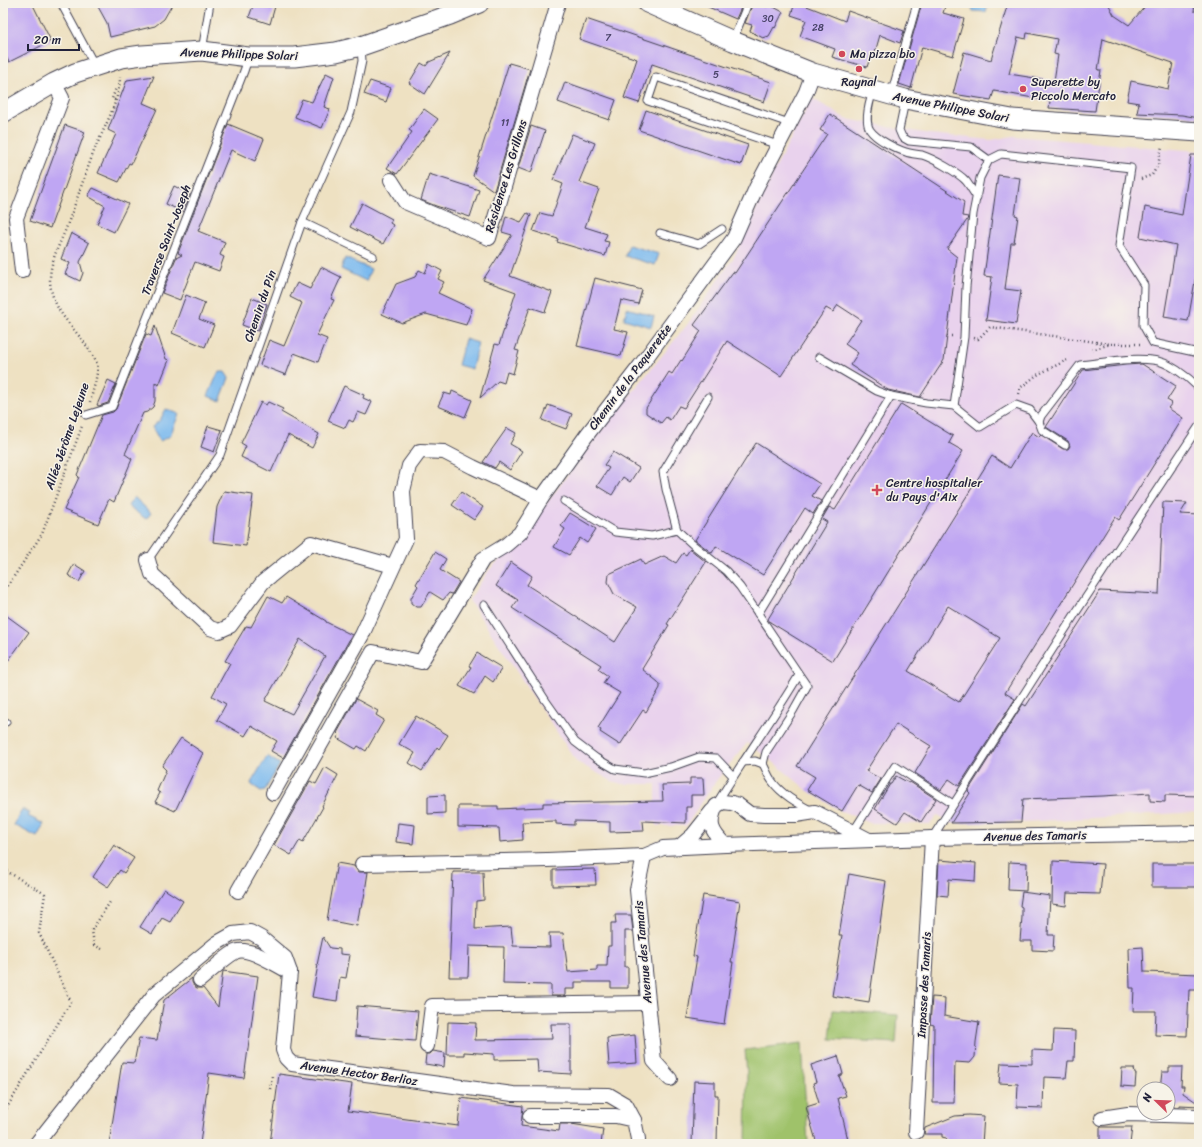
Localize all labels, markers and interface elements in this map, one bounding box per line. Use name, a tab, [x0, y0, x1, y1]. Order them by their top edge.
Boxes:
house number: 30	[762, 10, 774, 28]
house number: 28	[812, 19, 824, 37]
scale bar	[28, 26, 79, 52]
text: 20 m	[34, 29, 61, 51]
house number: 7	[605, 29, 612, 47]
street label: Avenue Philippe Solari	[179, 41, 299, 67]
place label: Ma pizza bio	[850, 43, 915, 65]
marker: Ma pizza bio	[837, 49, 847, 59]
marker: Raynal	[854, 64, 864, 74]
house number: 5	[713, 66, 719, 84]
place label: Raynal	[841, 71, 877, 93]
place label: Superette by Piccolo Mercato	[1031, 71, 1116, 107]
marker: Superette by Piccolo Mercato	[1018, 84, 1028, 94]
street label: Avenue Philippe Solari	[890, 85, 1012, 129]
house number: 11	[501, 114, 509, 132]
street label: Résidence Les Grillons	[478, 116, 534, 235]
street label: Traverse Saint-Joseph	[135, 181, 197, 299]
street label: Chemin du Pin	[237, 266, 283, 345]
street label: Chemin de la Paquerette	[583, 319, 678, 435]
street label: Allée Jérôme Lejeune	[38, 379, 96, 493]
place label: Centre hospitalier du Pays d'Aix	[886, 472, 983, 508]
marker: Centre hospitalier du Pays d'Aix	[871, 484, 883, 496]
street label: Avenue des Tamaris	[982, 824, 1087, 848]
street label: Avenue des Tamaris	[628, 899, 659, 1005]
street label: Impasse des Tamaris	[910, 931, 938, 1040]
street label: Avenue Hector Berlioz	[298, 1054, 419, 1092]
north arrow	[1136, 1081, 1176, 1121]
text: N	[1137, 1090, 1158, 1105]

